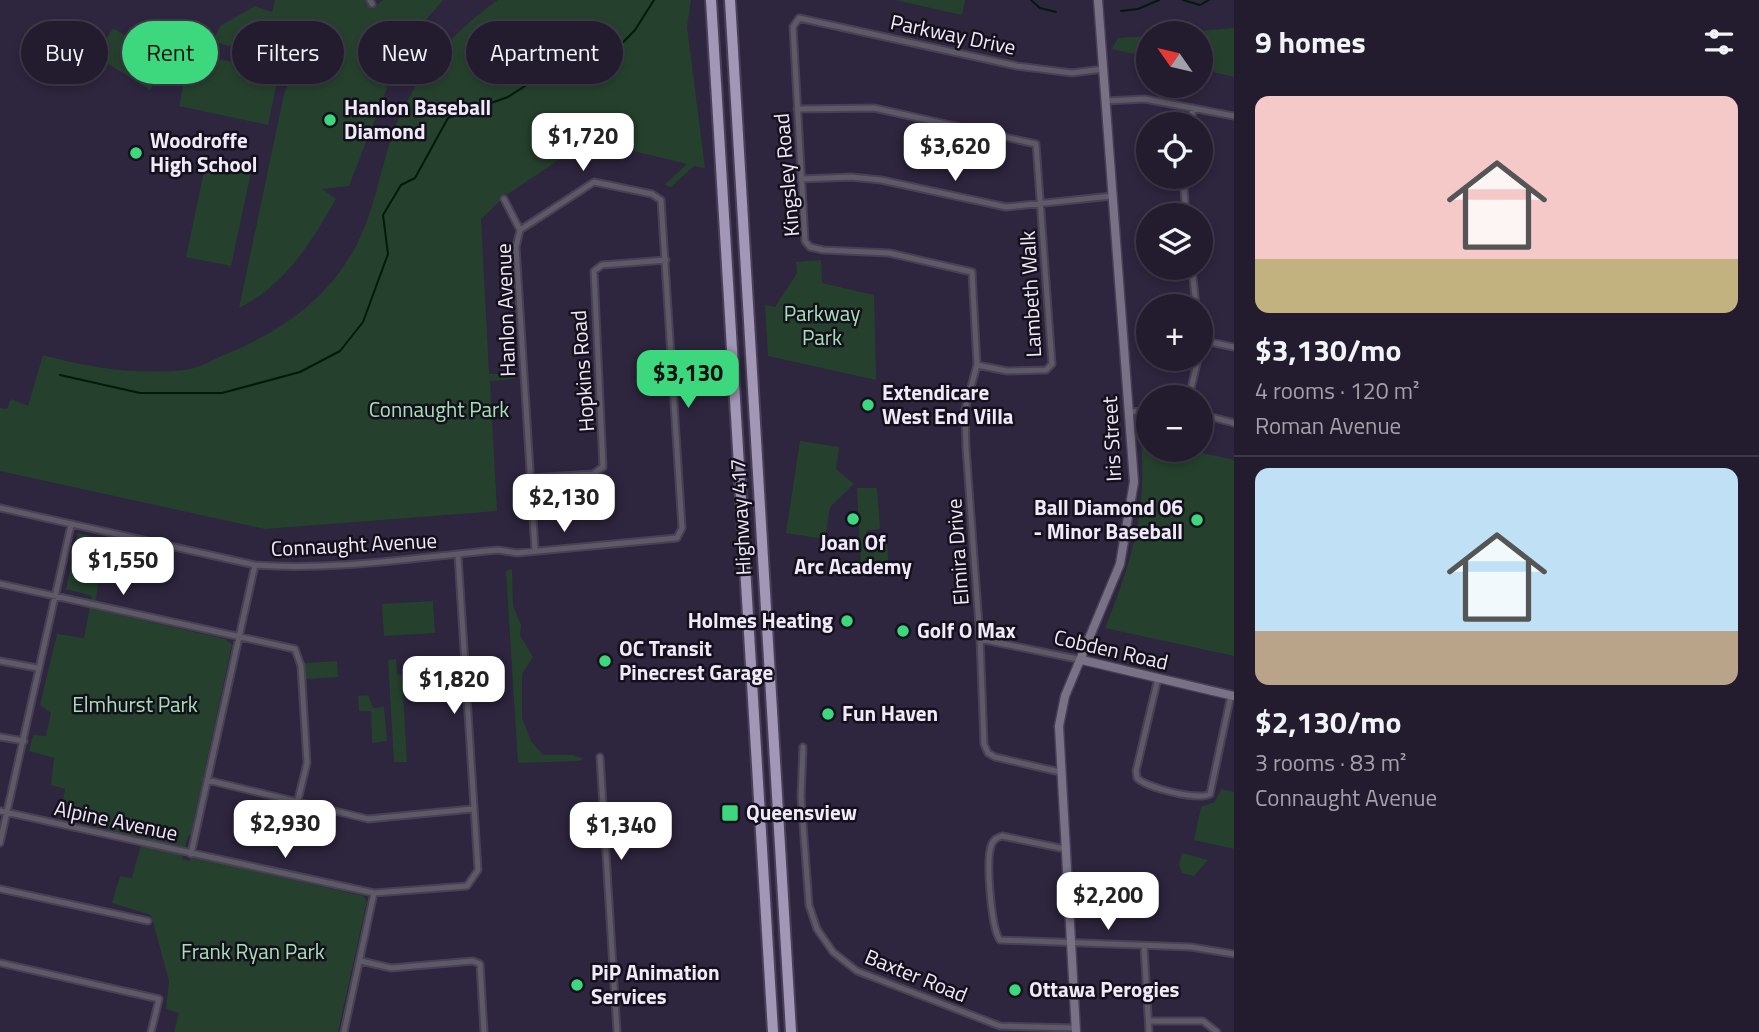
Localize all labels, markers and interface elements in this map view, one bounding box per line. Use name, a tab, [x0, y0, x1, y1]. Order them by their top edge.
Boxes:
street label: Parkway Drive	[888, 5, 1019, 63]
text: 9 homes	[1255, 19, 1366, 65]
chip: Buy	[21, 21, 108, 84]
chip: Rent	[122, 21, 218, 84]
chip: Filters	[232, 21, 344, 84]
chip: New	[358, 21, 452, 84]
chip: Apartment	[466, 21, 623, 84]
north arrow	[1136, 21, 1213, 98]
map controls	[1136, 21, 1213, 462]
icon: filters	[1700, 23, 1738, 61]
place label: Hanlon Baseball Diamond	[344, 91, 491, 147]
marker: Hanlon Baseball Diamond	[322, 112, 338, 128]
street label: Kingsley Road	[765, 112, 807, 238]
button: locate	[1136, 112, 1213, 189]
pin: $1,720	[526, 114, 640, 173]
text: $1,720	[548, 118, 618, 153]
place label: Woodroffe High School	[150, 124, 258, 180]
pin: $3,620	[898, 124, 1012, 183]
text: $3,620	[920, 128, 990, 163]
icon: home	[1434, 142, 1560, 268]
marker: Woodroffe High School	[128, 145, 144, 161]
button: layers	[1136, 203, 1213, 280]
street label: Lambeth Walk	[1011, 230, 1049, 358]
street label: Hanlon Avenue	[487, 243, 523, 377]
button: +	[1136, 294, 1213, 371]
park label: Parkway Park	[784, 297, 860, 353]
street label: Hopkins Road	[562, 309, 602, 433]
text: $3,130/mo	[1255, 327, 1401, 373]
pin: $3,130	[631, 350, 745, 410]
text: $3,130	[653, 355, 723, 390]
text: 4 rooms · 120 m²	[1255, 373, 1419, 408]
place label: Extendicare West End Villa	[882, 376, 1014, 432]
button: −	[1136, 385, 1213, 462]
park label: Connaught Park	[369, 393, 509, 425]
street label: Iris Street	[1093, 395, 1129, 483]
marker: Extendicare West End Villa	[860, 397, 876, 413]
text: Roman Avenue	[1255, 408, 1401, 443]
street label: Highway 417	[721, 458, 759, 576]
pin: $2,130	[507, 475, 621, 534]
text: $2,130	[529, 479, 599, 514]
place label: Ball Diamond 06 - Minor Baseball	[1034, 491, 1183, 547]
street label: Elmira Drive	[937, 498, 977, 607]
marker: Joan Of Arc Academy	[845, 511, 861, 527]
marker: Ball Diamond 06 - Minor Baseball	[1189, 512, 1205, 528]
icon: home	[1434, 514, 1560, 640]
street label: Connaught Avenue	[270, 524, 438, 564]
place label: Joan Of Arc Academy	[794, 526, 912, 582]
pin: $1,550	[66, 538, 180, 597]
text: $1,550	[88, 542, 158, 577]
place label: Holmes Heating	[688, 604, 833, 636]
marker: Holmes Heating	[839, 613, 855, 629]
place label: Golf O Max	[917, 614, 1016, 646]
street label: Cobden Road	[1051, 620, 1172, 678]
marker: Golf O Max	[895, 623, 911, 639]
place label: OC Transit Pinecrest Garage	[619, 632, 773, 688]
marker: OC Transit Pinecrest Garage	[597, 653, 613, 669]
pin: $1,820	[397, 656, 511, 716]
text: $1,820	[419, 661, 489, 696]
park label: Elmhurst Park	[72, 688, 198, 720]
place label: Fun Haven	[842, 697, 938, 729]
text: $2,130/mo	[1255, 699, 1401, 745]
marker: Fun Haven	[820, 706, 836, 722]
text: 3 rooms · 83 m²	[1255, 745, 1406, 780]
text: Connaught Avenue	[1255, 780, 1437, 815]
street label: Alpine Avenue	[52, 791, 181, 849]
place label: Queensview	[746, 796, 857, 828]
pin: $2,930	[228, 800, 342, 860]
pin: $1,340	[564, 802, 678, 862]
marker: Queensview	[720, 803, 740, 823]
text: $2,930	[250, 805, 320, 840]
text: $1,340	[586, 807, 656, 842]
pin: $2,200	[1051, 872, 1165, 932]
text: $2,200	[1073, 877, 1143, 912]
park label: Frank Ryan Park	[181, 935, 325, 967]
street label: Baxter Road	[860, 940, 973, 1010]
place label: PiP Animation Services	[591, 956, 720, 1012]
place label: Ottawa Perogies	[1029, 973, 1180, 1005]
marker: PiP Animation Services	[569, 977, 585, 993]
marker: Ottawa Perogies	[1007, 982, 1023, 998]

